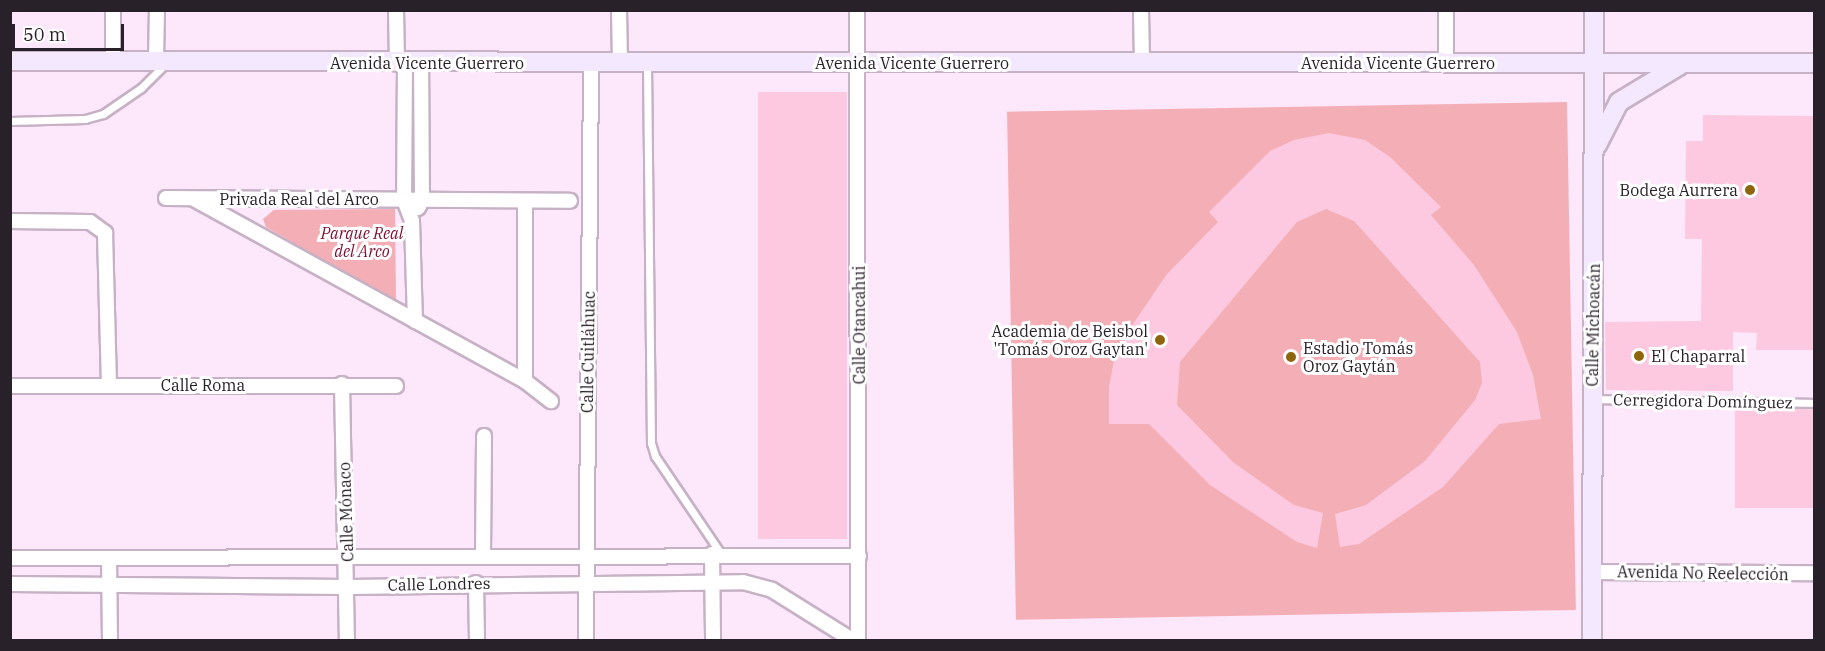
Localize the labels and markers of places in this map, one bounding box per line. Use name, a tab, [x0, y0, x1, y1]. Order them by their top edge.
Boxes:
place label: Bodega Aurrera	[1620, 180, 1738, 200]
marker: Bodega Aurrera	[1743, 183, 1757, 197]
place label: Academia de Beisbol 'Tomás Oroz Gaytan'	[991, 321, 1148, 359]
marker: Academia de Beisbol 'Tomás Oroz Gaytan'	[1153, 333, 1167, 347]
place label: Estadio Tomás Oroz Gaytán	[1303, 338, 1413, 376]
place label: El Chaparral	[1651, 346, 1745, 366]
marker: El Chaparral	[1632, 349, 1646, 363]
marker: Estadio Tomás Oroz Gaytán	[1284, 350, 1298, 364]

